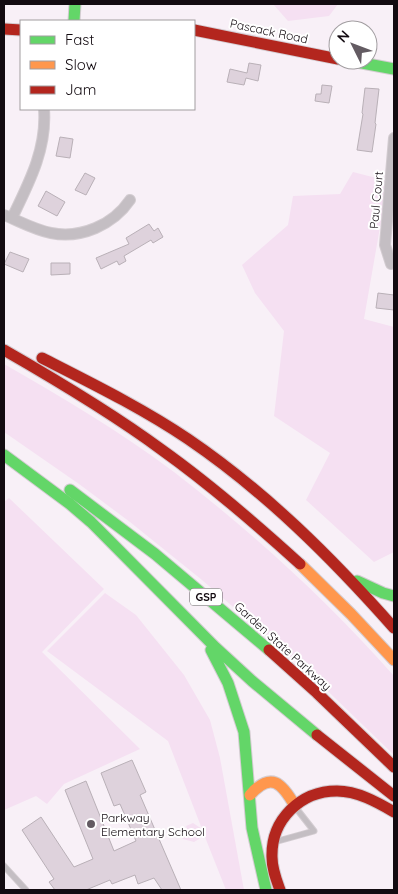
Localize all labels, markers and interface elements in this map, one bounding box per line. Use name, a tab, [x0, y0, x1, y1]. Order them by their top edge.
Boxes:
street label: Pascack Road	[229, 15, 309, 47]
legend	[20, 20, 195, 110]
north arrow	[328, 20, 378, 70]
text: N	[333, 26, 353, 46]
text: Fast	[65, 30, 94, 49]
text: Slow	[65, 55, 97, 74]
text: Jam	[65, 80, 96, 99]
street label: Paul Court	[366, 171, 386, 229]
road number: GSP	[190, 588, 222, 606]
street label: Garden State Parkway	[231, 599, 335, 693]
place label: Parkway Elementary School	[101, 810, 205, 839]
marker: Parkway Elementary School	[85, 818, 97, 830]

